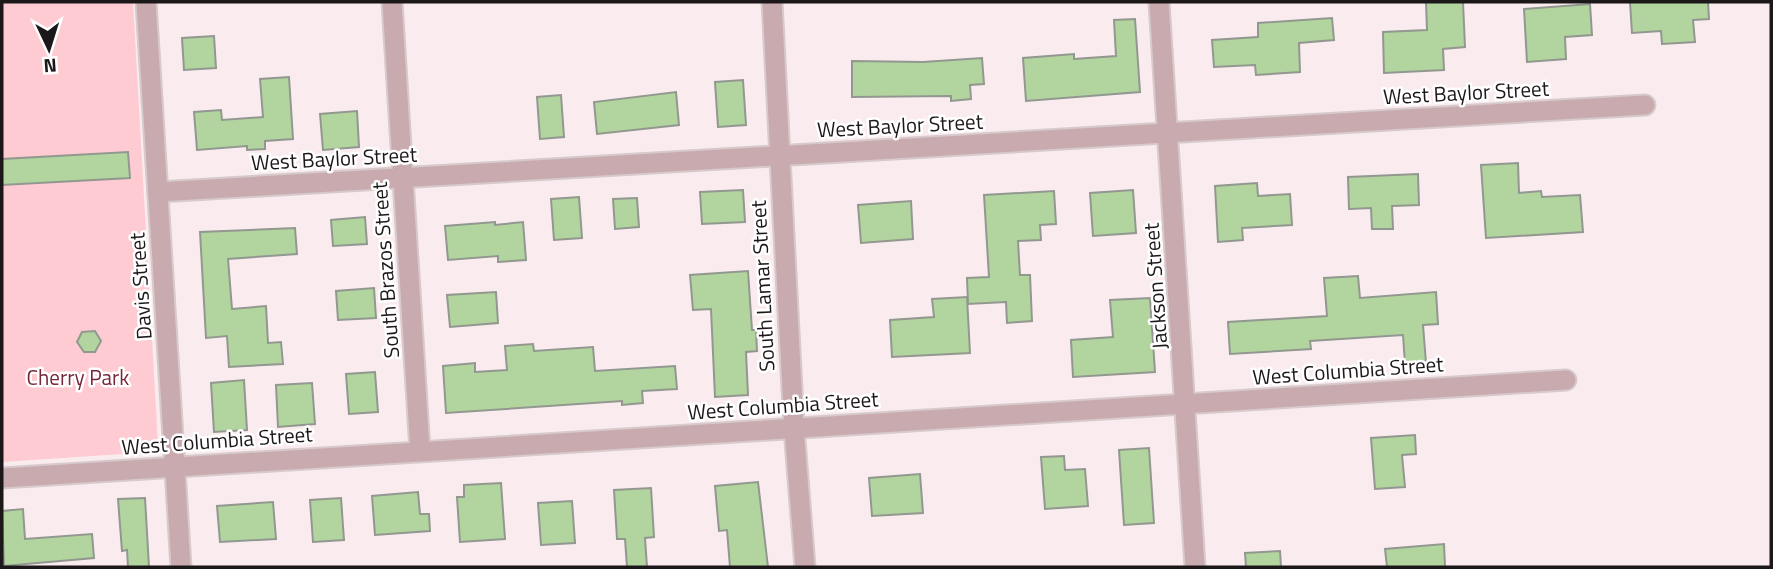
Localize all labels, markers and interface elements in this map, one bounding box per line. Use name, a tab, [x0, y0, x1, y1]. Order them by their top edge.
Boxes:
north arrow	[14, 14, 84, 84]
text: N	[43, 52, 58, 81]
street label: West Baylor Street	[1382, 72, 1550, 112]
street label: West Baylor Street	[816, 105, 984, 145]
street label: West Baylor Street	[250, 138, 418, 178]
street label: South Brazos Street	[363, 180, 407, 359]
street label: South Lamar Street	[742, 199, 782, 373]
street label: Jackson Street	[1135, 221, 1175, 350]
street label: Davis Street	[120, 231, 160, 341]
street label: West Columbia Street	[1251, 347, 1445, 393]
park label: Cherry Park	[27, 361, 129, 393]
street label: West Columbia Street	[686, 382, 880, 428]
street label: West Columbia Street	[120, 417, 314, 463]

